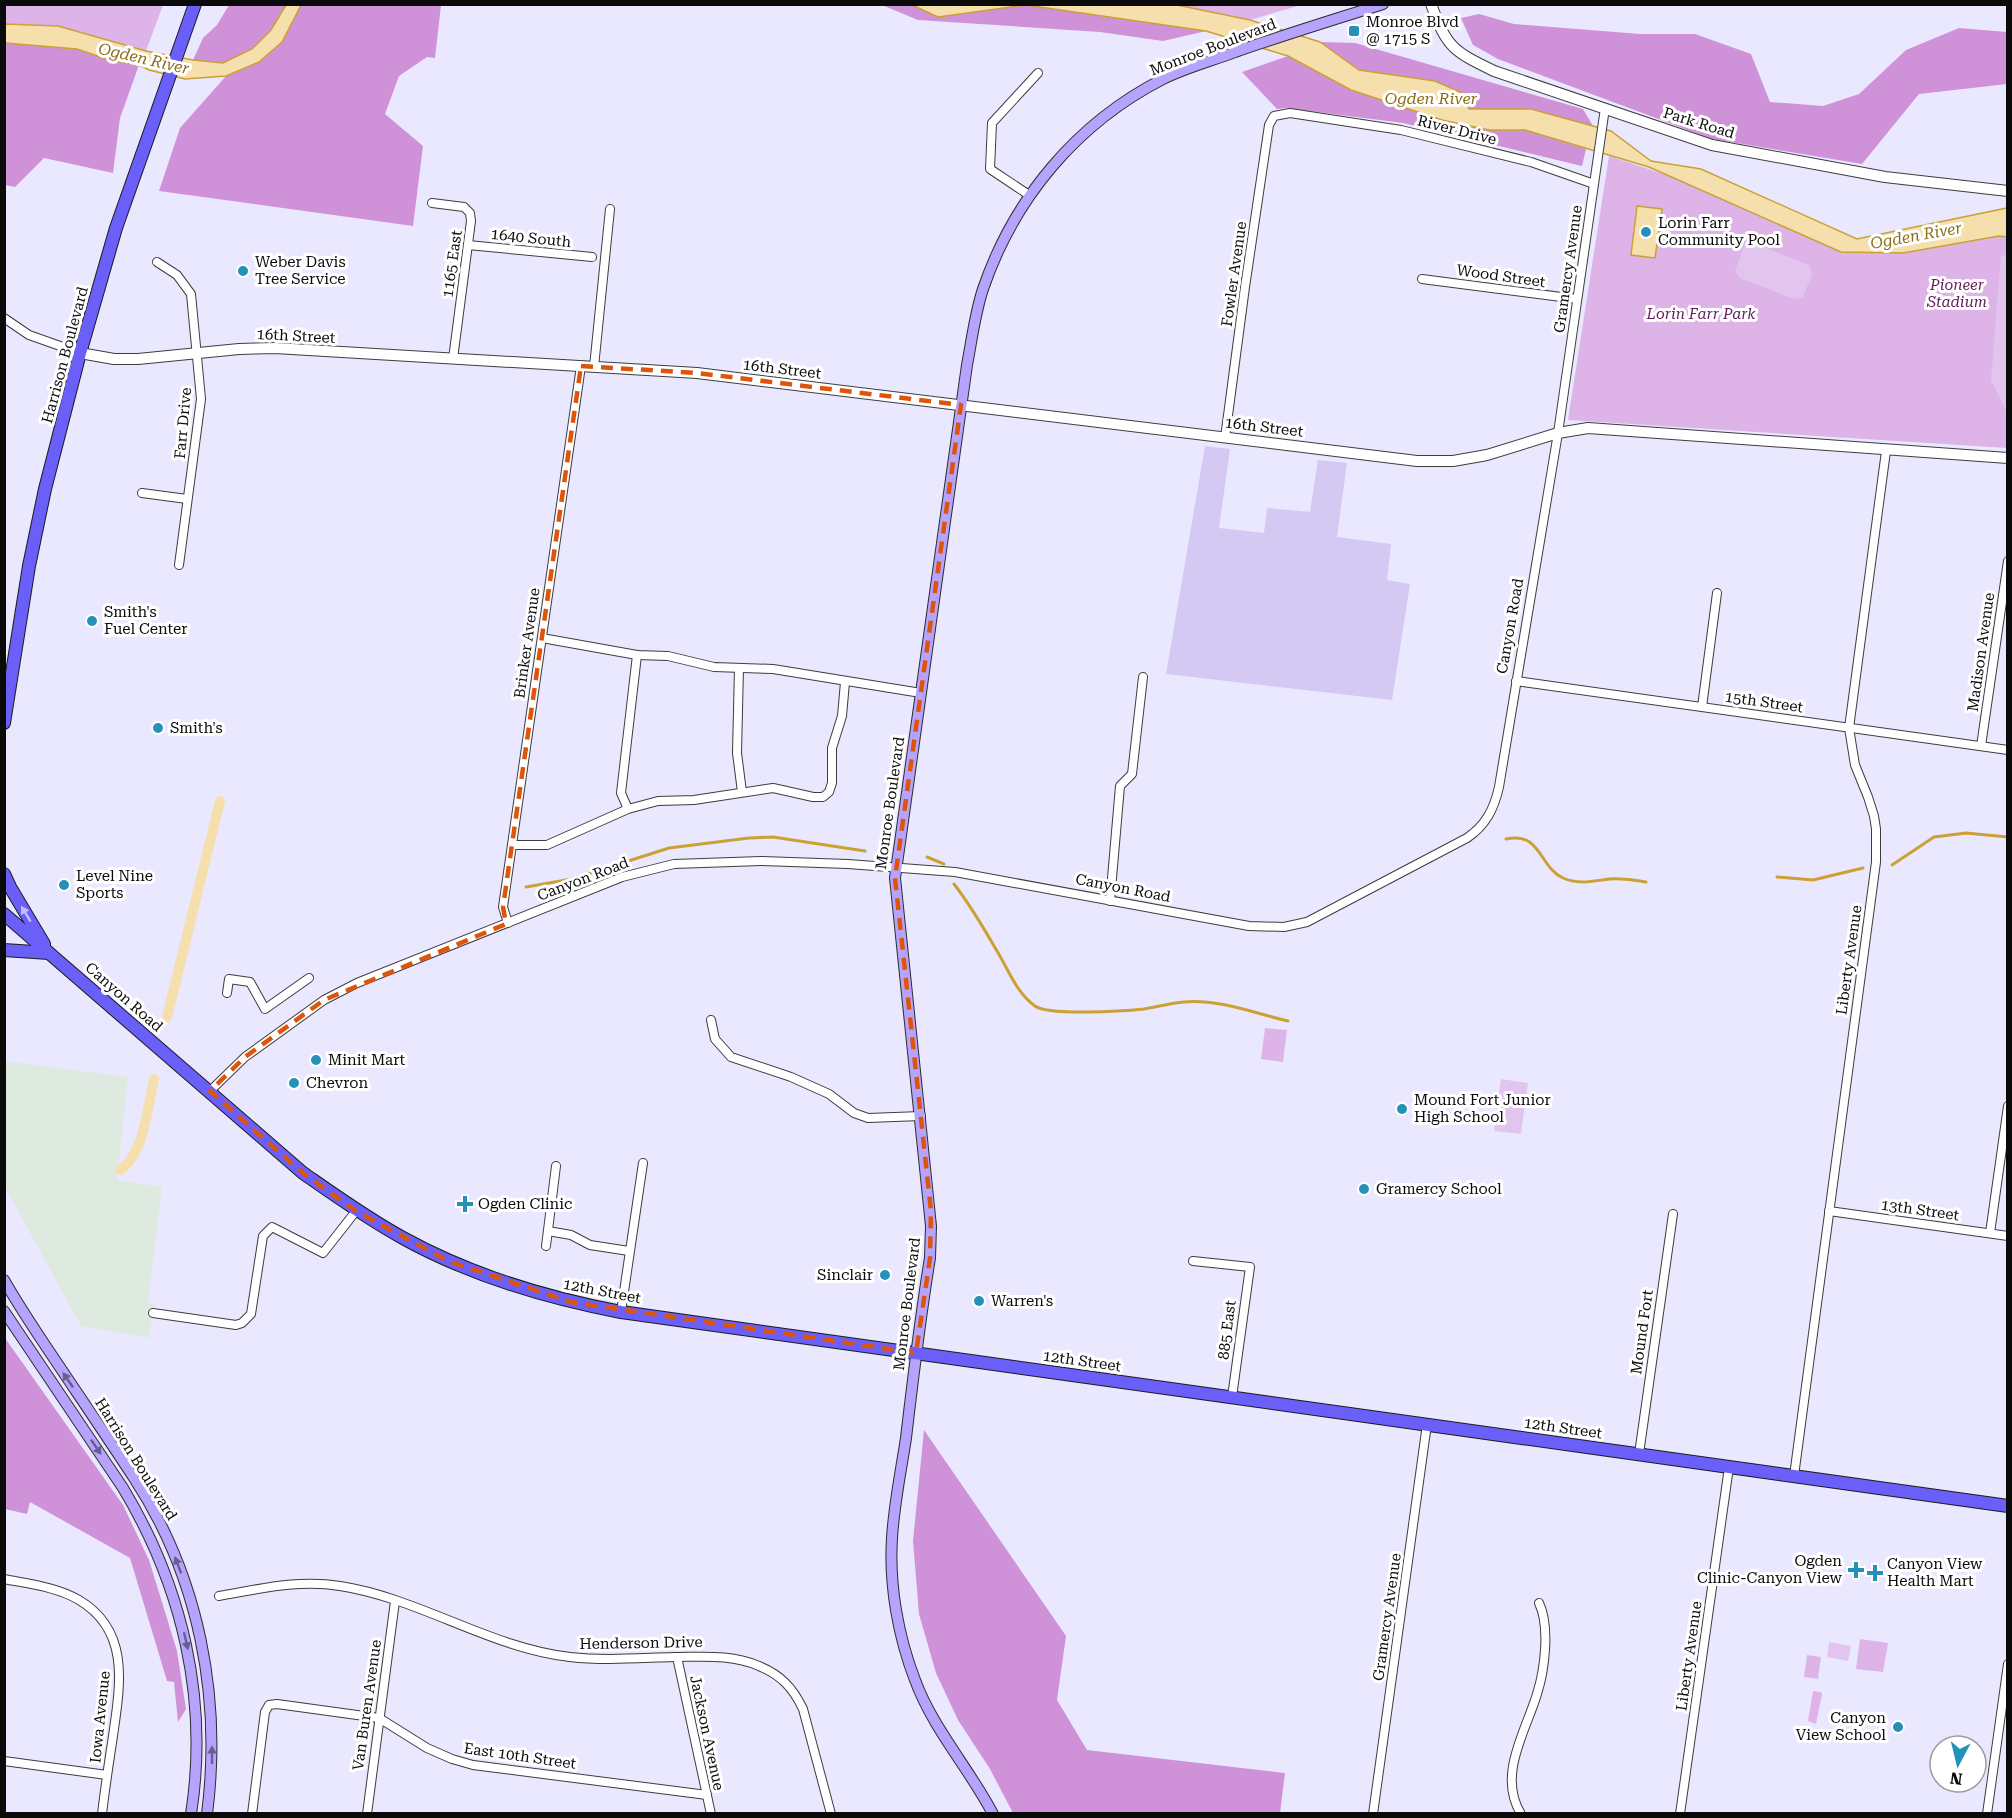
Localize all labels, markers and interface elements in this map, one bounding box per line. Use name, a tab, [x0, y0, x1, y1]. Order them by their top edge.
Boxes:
place label: Monroe Blvd @ 1715 S	[1366, 13, 1459, 48]
street label: Monroe Boulevard	[1147, 14, 1279, 79]
marker: Monroe Blvd @ 1715 S	[1347, 24, 1361, 38]
water label: Ogden River	[97, 39, 191, 78]
water label: Ogden River	[1385, 89, 1478, 108]
street label: Park Road	[1661, 104, 1737, 142]
street label: River Drive	[1416, 111, 1498, 149]
street label: Gramercy Avenue	[1550, 204, 1586, 334]
place label: Lorin Farr Community Pool	[1658, 214, 1780, 249]
water label: Ogden River	[1869, 218, 1964, 253]
street label: Fowler Avenue	[1218, 220, 1250, 328]
street label: 1640 South	[490, 225, 572, 251]
marker: Lorin Farr Community Pool	[1639, 225, 1653, 239]
street label: 1165 East	[438, 229, 466, 299]
place label: Weber Davis Tree Service	[255, 253, 346, 288]
street label: Wood Street	[1455, 261, 1547, 291]
marker: Weber Davis Tree Service	[236, 264, 250, 278]
park label: Pioneer Stadium	[1926, 276, 1987, 311]
street label: Harrison Boulevard	[38, 284, 92, 425]
park label: Lorin Farr Park	[1646, 305, 1756, 323]
street label: 16th Street	[256, 325, 336, 347]
street label: 16th Street	[742, 355, 823, 383]
street label: Farr Drive	[171, 387, 195, 459]
street label: 16th Street	[1224, 413, 1305, 441]
street label: Canyon Road	[1493, 577, 1527, 675]
street label: Brinker Avenue	[510, 587, 544, 699]
street label: Madison Avenue	[1964, 591, 1998, 713]
place label: Smith's Fuel Center	[104, 603, 187, 638]
marker: Smith's Fuel Center	[85, 614, 99, 628]
street label: 15th Street	[1724, 688, 1805, 716]
place label: Smith's	[170, 719, 223, 737]
marker: Smith's	[151, 721, 165, 735]
street label: Monroe Boulevard	[872, 735, 908, 871]
street label: Canyon Road	[535, 853, 632, 905]
place label: Level Nine Sports	[76, 867, 153, 902]
street label: Canyon Road	[1074, 870, 1172, 906]
marker: Level Nine Sports	[57, 878, 71, 892]
street label: Liberty Avenue	[1832, 904, 1866, 1016]
one-way arrow	[21, 906, 32, 922]
street label: Canyon Road	[82, 959, 167, 1036]
place label: Minit Mart	[328, 1051, 406, 1069]
marker: Minit Mart	[309, 1053, 323, 1067]
place label: Chevron	[306, 1074, 368, 1092]
marker: Chevron	[287, 1076, 301, 1090]
place label: Mound Fort Junior High School	[1414, 1091, 1551, 1126]
marker: Mound Fort Junior High School	[1395, 1102, 1409, 1116]
place label: Gramercy School	[1376, 1180, 1502, 1198]
marker: Gramercy School	[1357, 1182, 1371, 1196]
marker: Ogden Clinic	[456, 1195, 474, 1213]
place label: Ogden Clinic	[478, 1195, 572, 1213]
street label: 13th Street	[1880, 1196, 1961, 1224]
street label: Monroe Boulevard	[890, 1236, 924, 1372]
place label: Sinclair	[817, 1266, 873, 1284]
marker: Sinclair	[878, 1268, 892, 1282]
street label: 12th Street	[562, 1275, 643, 1307]
street label: Mound Fort	[1627, 1288, 1657, 1376]
place label: Warren's	[991, 1292, 1053, 1310]
marker: Warren's	[972, 1294, 986, 1308]
street label: 885 East	[1214, 1299, 1240, 1361]
street label: 12th Street	[1042, 1347, 1123, 1375]
one-way arrow	[62, 1372, 74, 1388]
street label: Harrison Boulevard	[91, 1394, 181, 1524]
street label: 12th Street	[1523, 1414, 1604, 1442]
one-way arrow	[90, 1439, 101, 1455]
street label: Gramercy Avenue	[1369, 1552, 1405, 1682]
place label: Ogden Clinic-Canyon View	[1697, 1552, 1843, 1587]
one-way arrow	[173, 1555, 183, 1573]
place label: Canyon View Health Mart	[1887, 1555, 1983, 1590]
marker: Ogden Clinic-Canyon View	[1847, 1561, 1865, 1579]
marker: Canyon View Health Mart	[1868, 1566, 1882, 1580]
street label: Liberty Avenue	[1672, 1600, 1706, 1712]
one-way arrow	[182, 1632, 191, 1651]
street label: Henderson Drive	[579, 1633, 703, 1653]
street label: Van Buren Avenue	[349, 1638, 385, 1772]
street label: Iowa Avenue	[86, 1670, 114, 1764]
street label: Jackson Avenue	[686, 1674, 728, 1792]
place label: Canyon View School	[1796, 1709, 1886, 1744]
marker: Canyon View School	[1891, 1720, 1905, 1734]
north arrow	[1928, 1734, 1988, 1794]
street label: East 10th Street	[463, 1739, 578, 1773]
one-way arrow	[207, 1746, 217, 1765]
text: N	[1949, 1768, 1964, 1789]

